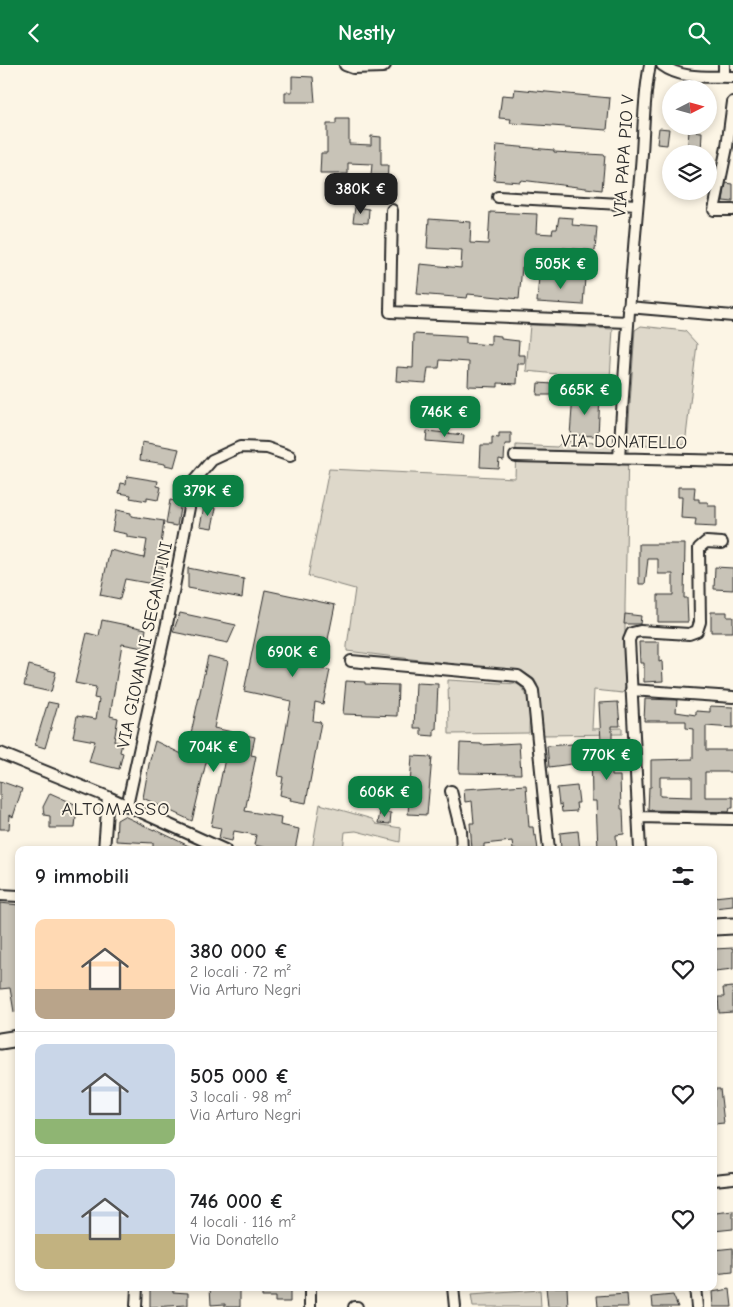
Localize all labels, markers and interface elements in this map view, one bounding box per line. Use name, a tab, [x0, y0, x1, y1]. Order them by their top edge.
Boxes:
icon: back	[20, 19, 48, 47]
icon: search	[685, 19, 713, 47]
text: Nestly	[338, 20, 395, 46]
north arrow	[662, 80, 718, 135]
map controls	[662, 80, 717, 200]
street label: VIA PAPA PIO V	[609, 94, 639, 218]
button: layers	[662, 145, 717, 200]
pin: 380K €	[320, 173, 402, 215]
text: 380K €	[336, 180, 386, 198]
pin: 505K €	[520, 247, 602, 290]
text: 505K €	[535, 255, 587, 273]
pin: 665K €	[544, 373, 626, 416]
text: 665K €	[560, 381, 610, 399]
pin: 746K €	[404, 395, 486, 438]
text: 746K €	[421, 403, 469, 421]
street label: VIA DONATELLO	[561, 430, 687, 454]
pin: 379K €	[167, 475, 249, 517]
text: 379K €	[184, 482, 232, 500]
street label: VIA GIOVANNI SEGANTINI	[113, 540, 177, 750]
pin: 690K €	[252, 635, 334, 678]
text: 690K €	[267, 643, 319, 661]
pin: 704K €	[173, 731, 255, 773]
text: 704K €	[189, 738, 239, 756]
pin: 770K €	[566, 739, 648, 781]
text: 770K €	[582, 746, 632, 764]
pin: 606K €	[344, 775, 426, 818]
text: 606K €	[359, 783, 411, 801]
district label: ALTOMASSO	[62, 798, 170, 820]
icon: filters	[669, 862, 697, 890]
text: 9 immobili	[35, 864, 129, 888]
icon: home	[75, 939, 135, 999]
text: 380 000 €	[190, 939, 289, 963]
icon: heart	[669, 955, 697, 983]
text: 2 locali · 72 m²	[190, 963, 291, 981]
text: Via Arturo Negri	[190, 981, 301, 999]
icon: home	[75, 1064, 135, 1124]
text: 505 000 €	[190, 1064, 290, 1088]
icon: heart	[669, 1080, 697, 1108]
text: 3 locali · 98 m²	[190, 1088, 291, 1106]
text: Via Arturo Negri	[190, 1106, 301, 1124]
icon: home	[75, 1189, 135, 1249]
text: 746 000 €	[190, 1189, 284, 1213]
icon: heart	[669, 1205, 697, 1233]
text: 4 locali · 116 m²	[190, 1213, 296, 1231]
text: Via Donatello	[190, 1231, 279, 1249]

